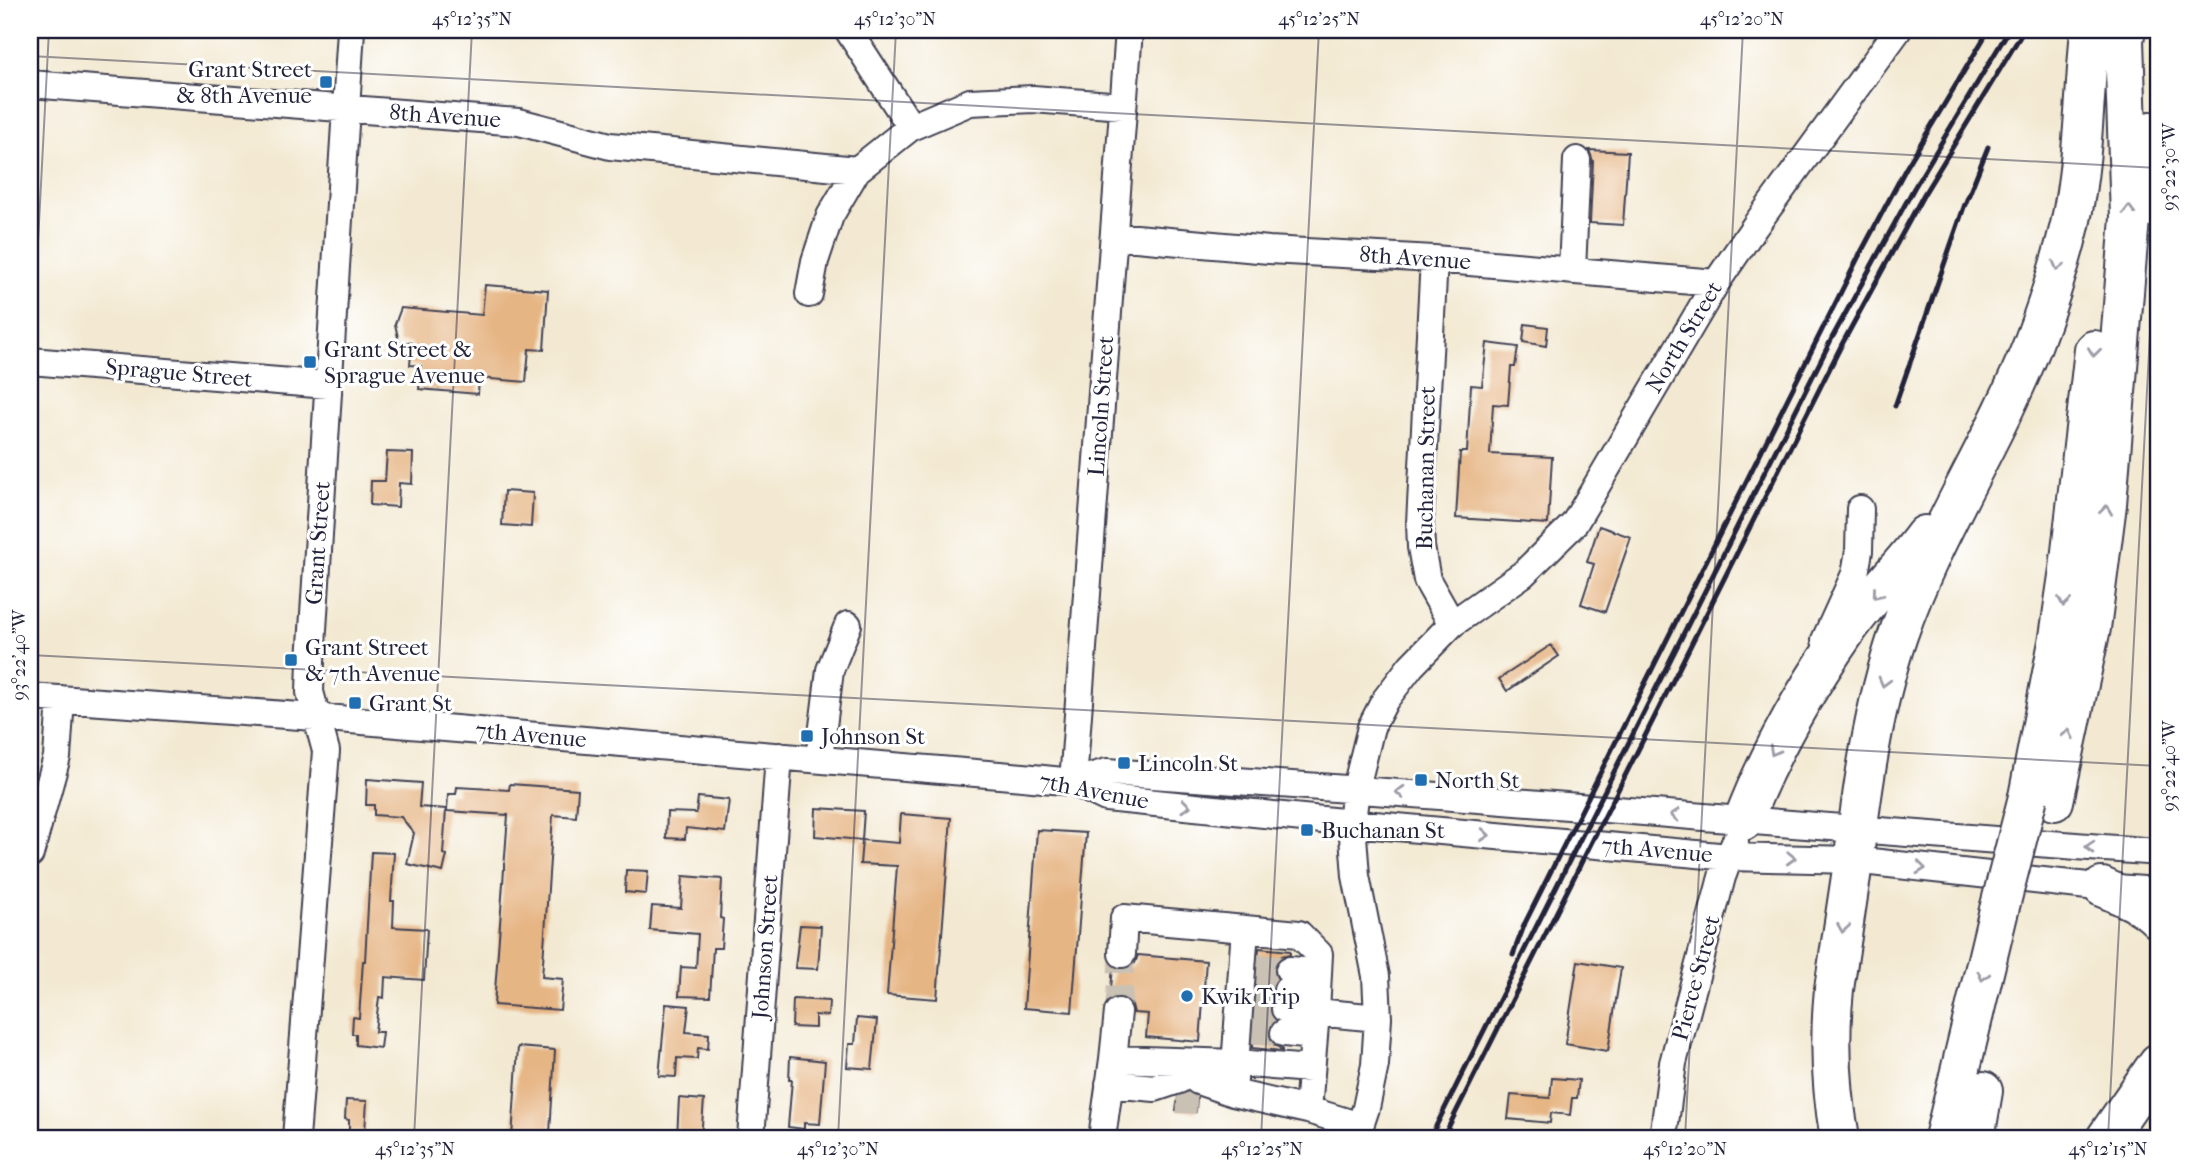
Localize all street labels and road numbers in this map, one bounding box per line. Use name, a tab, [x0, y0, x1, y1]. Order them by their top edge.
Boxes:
street label: 8th Avenue	[388, 99, 502, 133]
street label: 8th Avenue	[1358, 241, 1472, 275]
street label: North Street	[1640, 276, 1728, 398]
street label: Lincoln Street	[1083, 335, 1119, 477]
street label: Sprague Street	[104, 353, 254, 393]
street label: Buchanan Street	[1411, 386, 1441, 550]
street label: Grant Street	[300, 480, 336, 606]
street label: 7th Avenue	[474, 717, 588, 753]
street label: 7th Avenue	[1037, 767, 1151, 815]
street label: 7th Avenue	[1600, 832, 1714, 868]
street label: Johnson Street	[746, 874, 784, 1022]
street label: Pierce Street	[1666, 912, 1726, 1044]

